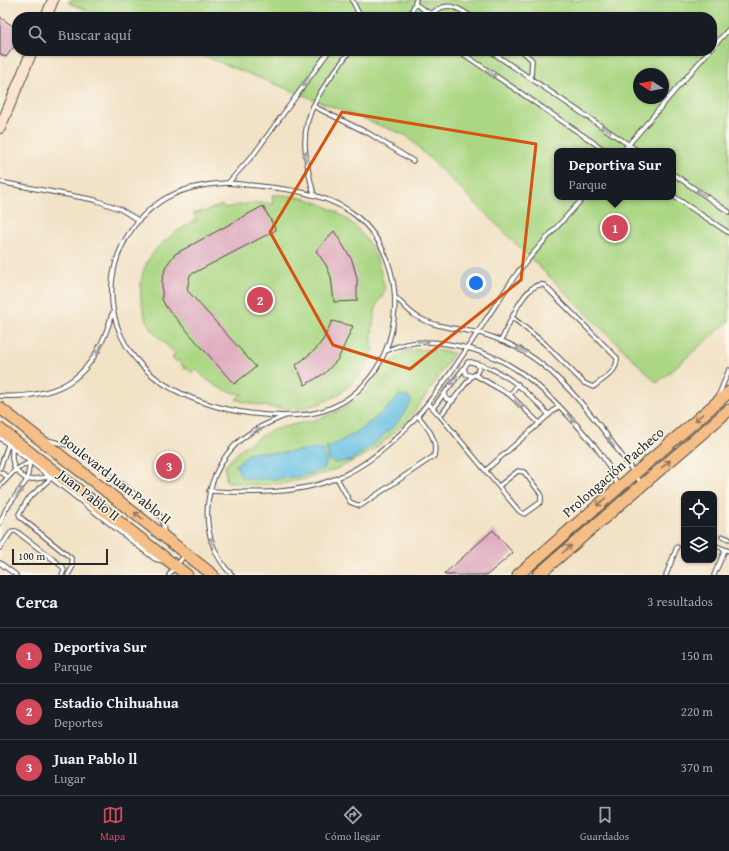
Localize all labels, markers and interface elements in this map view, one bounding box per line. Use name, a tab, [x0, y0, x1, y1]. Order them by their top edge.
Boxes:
search box	[12, 12, 717, 56]
icon: search	[26, 23, 48, 45]
text: Buscar aquí	[58, 24, 131, 45]
north arrow	[633, 68, 669, 104]
one-way arrow	[486, 69, 497, 77]
one-way arrow	[302, 77, 310, 88]
one-way arrow	[601, 125, 612, 133]
popup	[554, 148, 676, 200]
one-way arrow	[302, 151, 310, 164]
text: Deportiva Sur	[569, 154, 661, 175]
text: Parque	[569, 175, 607, 194]
one-way arrow	[696, 189, 707, 197]
pin: 1	[602, 213, 628, 243]
your location	[466, 273, 486, 293]
pin: 2	[247, 285, 273, 315]
one-way arrow	[416, 338, 429, 346]
one-way arrow	[95, 343, 102, 355]
one-way arrow	[515, 346, 527, 354]
one-way arrow	[450, 375, 459, 386]
one-way arrow	[514, 399, 524, 409]
one-way arrow	[566, 413, 575, 424]
one-way arrow	[694, 413, 705, 422]
street label: Prolongación Pacheco	[558, 422, 668, 522]
one-way arrow	[249, 426, 261, 434]
street label: Boulevard Juan Pablo II	[57, 430, 175, 528]
one-way arrow	[607, 436, 615, 447]
pin: 3	[156, 451, 182, 481]
one-way arrow	[661, 459, 671, 469]
street label: Juan Pablo II	[55, 466, 123, 524]
one-way arrow	[15, 487, 23, 498]
map controls	[681, 491, 717, 563]
button: locate	[681, 491, 717, 527]
one-way arrow	[596, 497, 606, 506]
one-way arrow	[133, 512, 144, 521]
button: layers	[681, 527, 717, 563]
one-way arrow	[208, 536, 215, 549]
one-way arrow	[562, 545, 572, 554]
scale bar	[12, 547, 108, 566]
text: 100 m	[18, 548, 45, 564]
text: Cerca	[16, 589, 58, 614]
text: 3 resultados	[647, 592, 713, 611]
text: Deportiva Sur	[54, 636, 147, 657]
text: 1	[26, 646, 32, 665]
text: 150 m	[681, 646, 713, 665]
text: Parque	[54, 657, 92, 676]
text: Estadio Chihuahua	[54, 692, 179, 713]
text: 2	[26, 702, 32, 721]
text: 220 m	[681, 702, 713, 721]
text: Deportes	[54, 713, 103, 732]
text: Juan Pablo ll	[54, 748, 137, 769]
text: 3	[26, 758, 32, 777]
text: 370 m	[681, 758, 713, 777]
text: Lugar	[54, 769, 85, 788]
tab: Mapa	[100, 804, 125, 844]
tab: Cómo llegar	[325, 804, 380, 844]
tab: Guardados	[580, 804, 629, 844]

